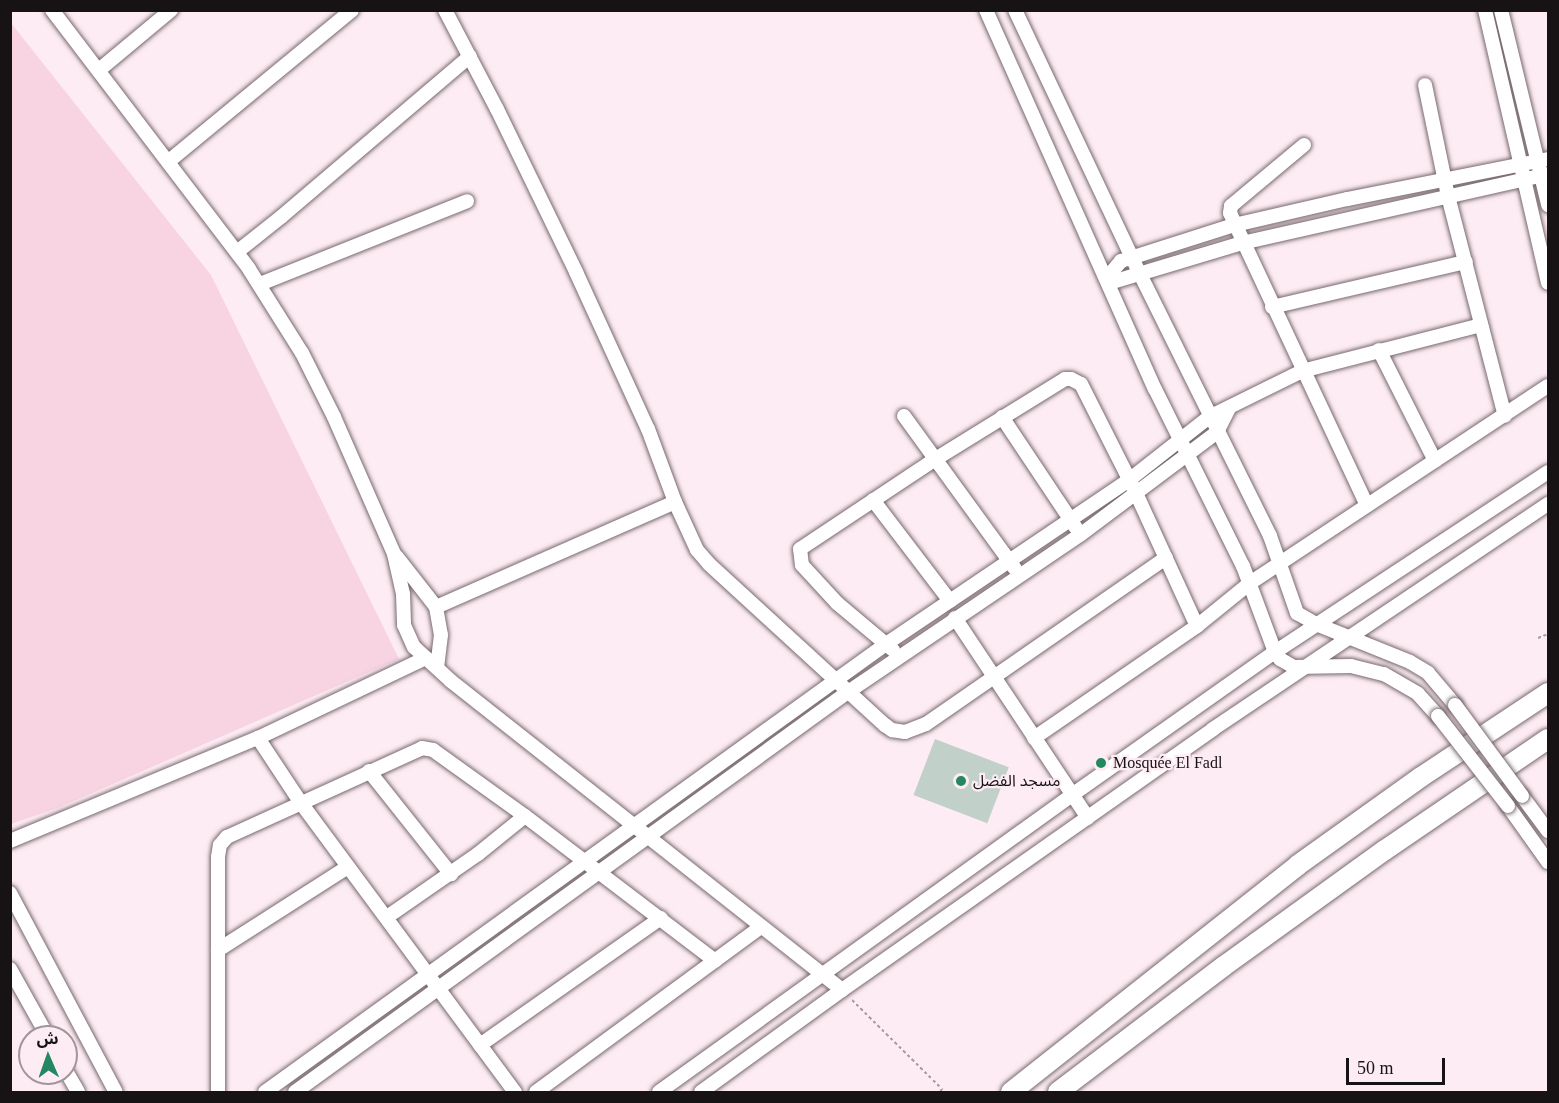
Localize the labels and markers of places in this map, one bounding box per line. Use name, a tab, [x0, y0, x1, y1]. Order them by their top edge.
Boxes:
place label: Mosquée El Fadl	[1113, 753, 1222, 773]
marker: Mosquée El Fadl	[1094, 756, 1108, 770]
place label: مسجد الفضل	[973, 771, 1060, 791]
marker: مسجد الفضل	[954, 774, 968, 788]

